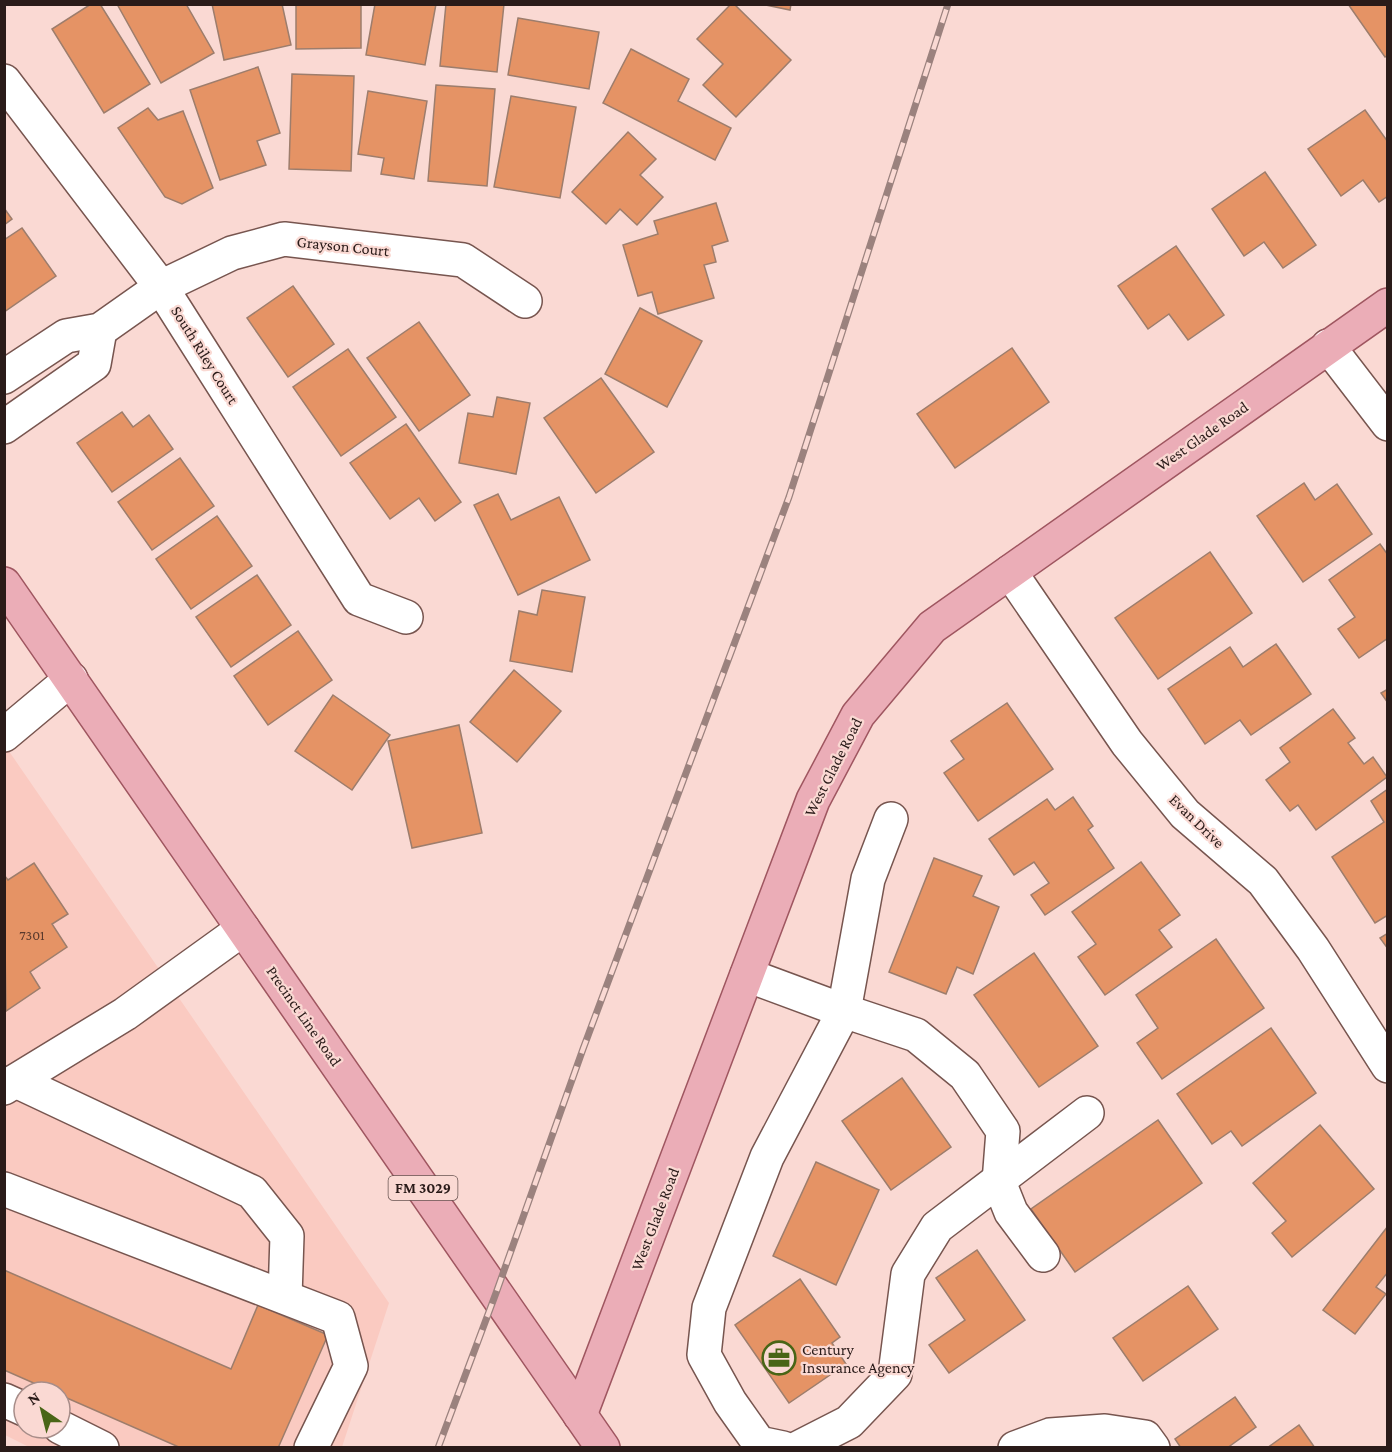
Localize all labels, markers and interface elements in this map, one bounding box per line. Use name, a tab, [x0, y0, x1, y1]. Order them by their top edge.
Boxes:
street label: Grayson Court	[296, 233, 391, 260]
street label: South Riley Court	[167, 303, 242, 408]
street label: West Glade Road	[1153, 398, 1252, 474]
street label: West Glade Road	[801, 714, 865, 819]
street label: Evan Drive	[1166, 791, 1228, 851]
house number: 7301	[19, 927, 45, 943]
street label: Precinct Line Road	[263, 963, 345, 1070]
street label: West Glade Road	[628, 1165, 683, 1273]
road number: FM 3029	[388, 1176, 458, 1200]
office icon: Century Insurance Agency	[761, 1340, 797, 1376]
place label: Century Insurance Agency	[802, 1341, 915, 1377]
north arrow	[12, 1380, 72, 1440]
text: N	[24, 1388, 43, 1408]

